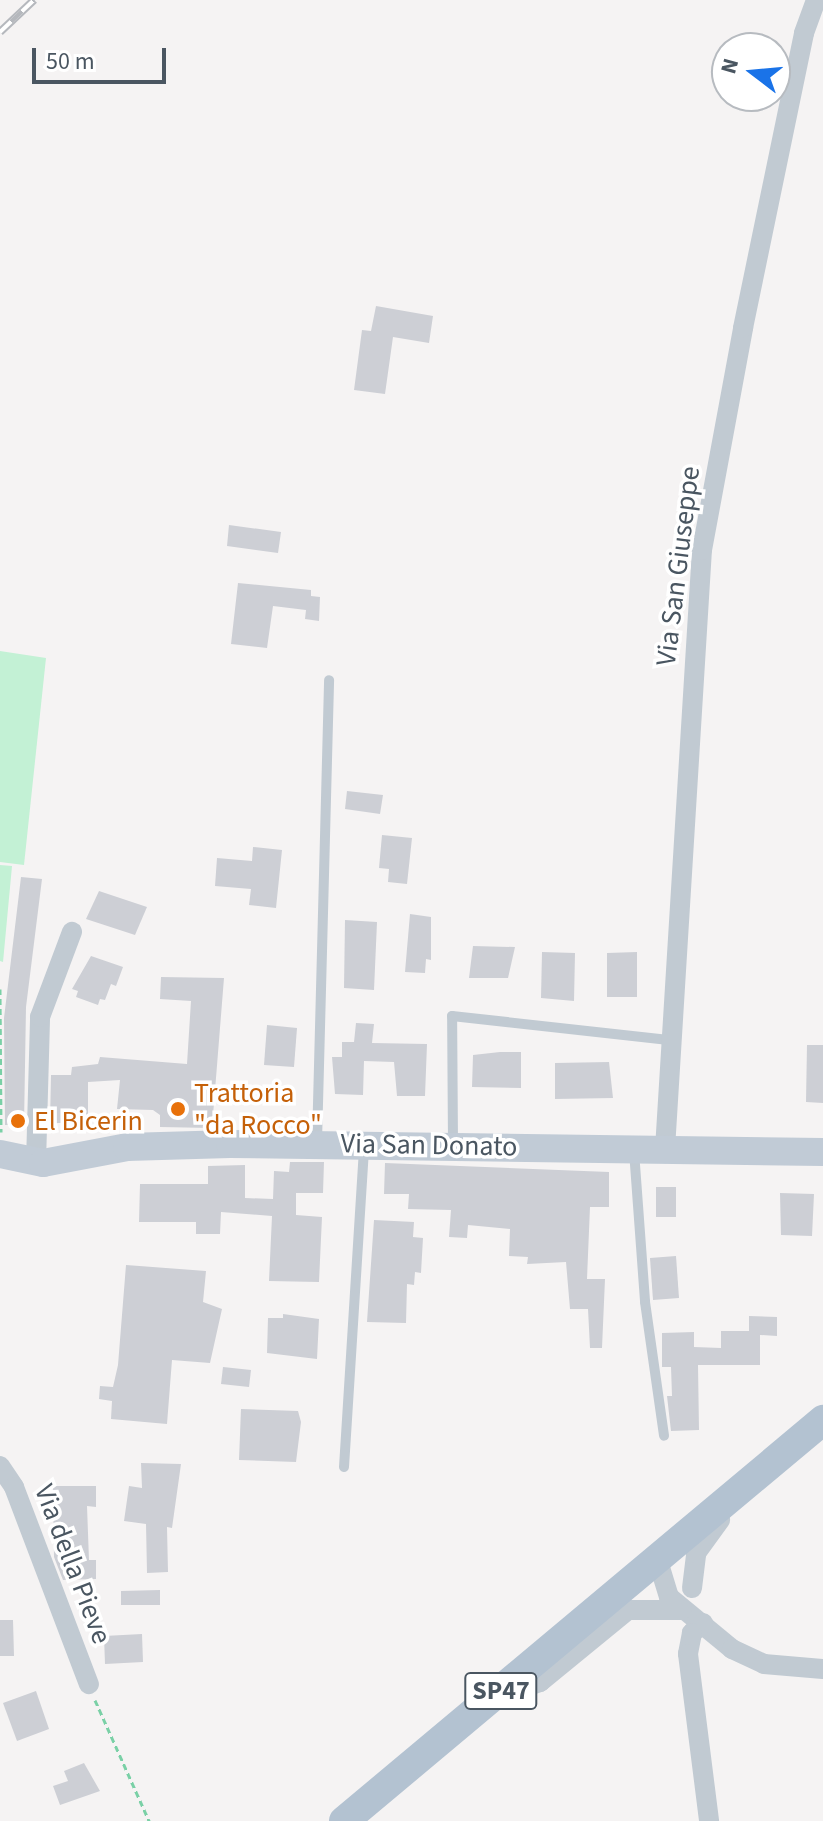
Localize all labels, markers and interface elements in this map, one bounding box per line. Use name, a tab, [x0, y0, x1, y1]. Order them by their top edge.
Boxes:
scale bar	[36, 32, 170, 82]
north arrow	[711, 32, 791, 112]
text: 50 m	[46, 44, 95, 79]
text: N	[712, 54, 747, 77]
street label: Via San Giuseppe	[649, 464, 707, 668]
place label: Trattoria "da Rocco"	[194, 1076, 322, 1142]
marker: Trattoria "da Rocco"	[169, 1100, 187, 1118]
place label: El Bicerin	[34, 1104, 143, 1138]
marker: El Bicerin	[9, 1112, 27, 1130]
street label: Via San Donato	[340, 1127, 518, 1163]
street label: Via della Pieve	[27, 1480, 119, 1648]
road number: SP47	[463, 1669, 539, 1713]

